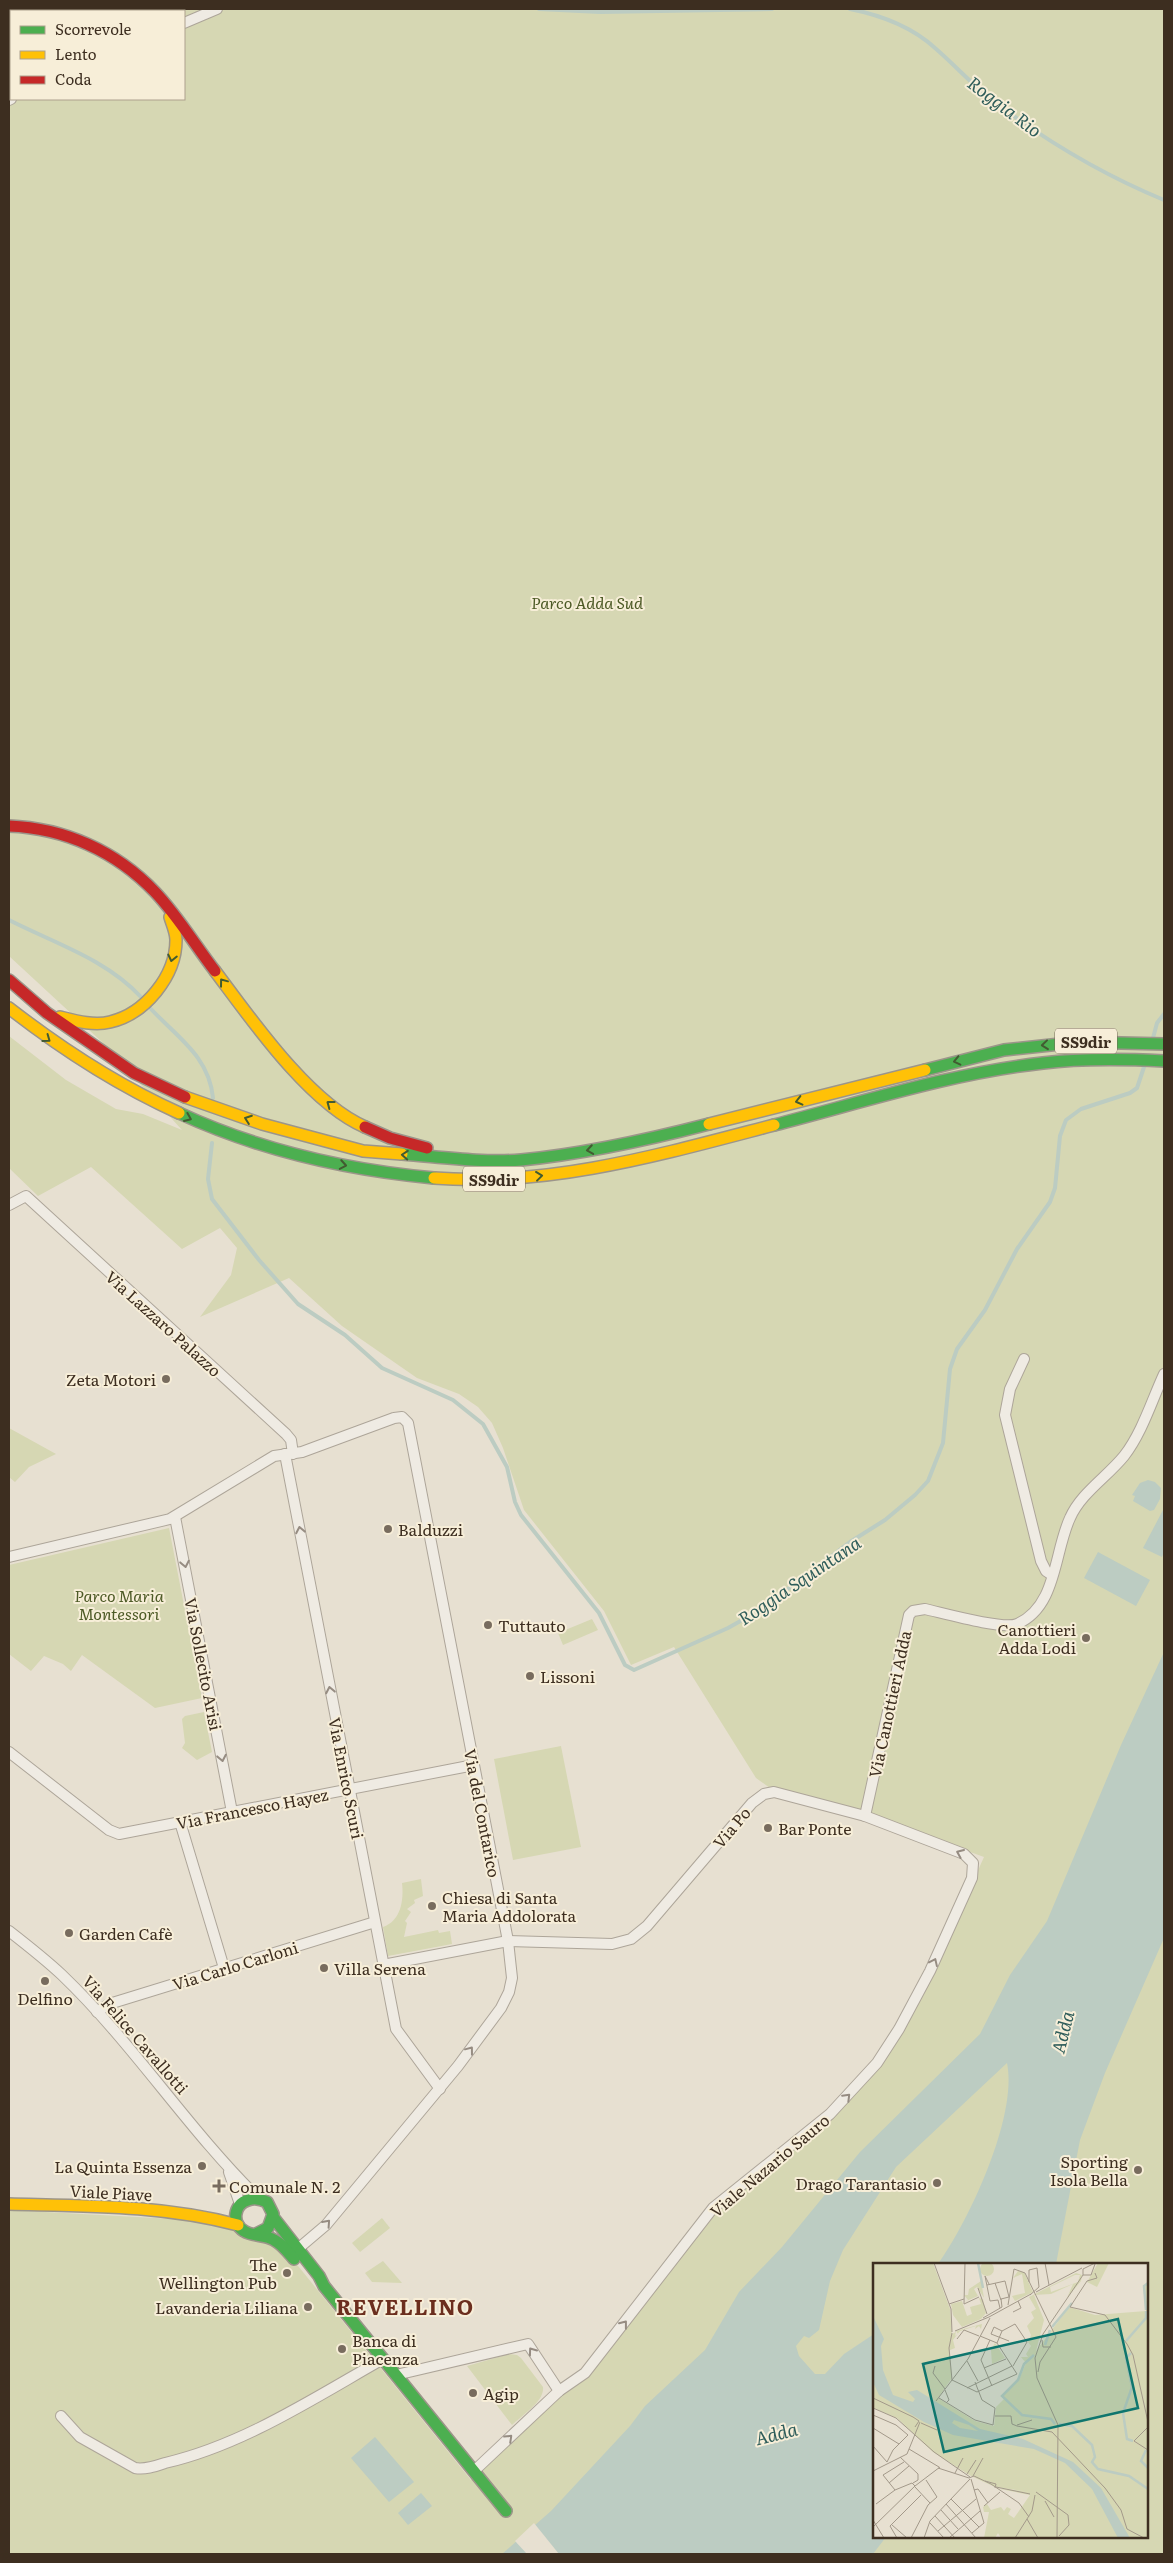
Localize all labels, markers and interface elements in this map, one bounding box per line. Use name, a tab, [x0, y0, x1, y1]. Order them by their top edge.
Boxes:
legend	[10, 10, 185, 100]
text: Scorrevole	[55, 17, 132, 40]
text: Lento	[55, 42, 97, 65]
text: Coda	[55, 67, 92, 90]
water label: Roggia Rio	[962, 69, 1048, 143]
park label: Parco Adda Sud	[531, 590, 644, 614]
one-way arrow	[167, 954, 177, 963]
one-way arrow	[221, 979, 229, 988]
road number: SS9dir	[1055, 1028, 1117, 1054]
one-way arrow	[41, 1033, 51, 1042]
one-way arrow	[1041, 1039, 1049, 1050]
one-way arrow	[952, 1055, 961, 1066]
one-way arrow	[796, 1095, 804, 1105]
one-way arrow	[326, 1101, 336, 1110]
one-way arrow	[183, 1112, 192, 1122]
one-way arrow	[244, 1115, 252, 1125]
one-way arrow	[586, 1144, 594, 1154]
one-way arrow	[401, 1149, 409, 1160]
one-way arrow	[339, 1160, 347, 1170]
road number: SS9dir	[463, 1166, 525, 1192]
one-way arrow	[536, 1171, 544, 1182]
street label: Via Lazzaro Palazzo	[101, 1264, 227, 1382]
place label: Zeta Motori	[66, 1367, 156, 1391]
marker: Zeta Motori	[160, 1373, 172, 1385]
place label: Balduzzi	[398, 1517, 463, 1541]
marker: Balduzzi	[382, 1523, 394, 1535]
one-way arrow	[295, 1526, 305, 1534]
water label: Roggia Squintana	[732, 1528, 867, 1631]
one-way arrow	[179, 1560, 189, 1569]
park label: Parco Maria Montessori	[74, 1583, 165, 1625]
street label: Via Sollecito Arisi	[179, 1595, 229, 1733]
place label: Tuttauto	[498, 1613, 566, 1637]
place label: Canottieri Adda Lodi	[998, 1617, 1076, 1659]
marker: Tuttauto	[482, 1619, 494, 1631]
street label: Via Canottieri Adda	[862, 1628, 916, 1780]
marker: Canottieri Adda Lodi	[1080, 1632, 1092, 1644]
place label: Lissoni	[540, 1664, 595, 1688]
marker: Lissoni	[524, 1670, 536, 1682]
one-way arrow	[326, 1685, 336, 1694]
street label: Via Enrico Scuri	[323, 1715, 371, 1841]
street label: Via del Contarico	[459, 1747, 507, 1879]
one-way arrow	[216, 1754, 226, 1763]
street label: Via Francesco Hayez	[174, 1781, 330, 1835]
street label: Via Po	[706, 1801, 756, 1853]
place label: Bar Ponte	[778, 1816, 851, 1840]
marker: Bar Ponte	[762, 1822, 774, 1834]
one-way arrow	[956, 1848, 965, 1859]
place label: Chiesa di Santa Maria Addolorata	[442, 1885, 576, 1927]
marker: Chiesa di Santa Maria Addolorata	[426, 1900, 438, 1912]
place label: Garden Cafè	[79, 1921, 172, 1945]
marker: Garden Cafè	[63, 1927, 75, 1939]
street label: Via Carlo Carloni	[169, 1934, 301, 1996]
place label: Villa Serena	[334, 1956, 426, 1980]
one-way arrow	[928, 1958, 939, 1967]
marker: Villa Serena	[318, 1962, 330, 1974]
street label: Via Felice Cavallotti	[77, 1969, 195, 2099]
marker: Delfino	[39, 1975, 51, 1987]
place label: Delfino	[17, 1986, 73, 2010]
water label: Adda	[1044, 2007, 1080, 2056]
one-way arrow	[464, 2046, 473, 2056]
one-way arrow	[841, 2094, 850, 2103]
street label: Viale Nazario Sauro	[704, 2108, 834, 2222]
place label: Sporting Isola Bella	[1050, 2149, 1128, 2191]
place label: La Quinta Essenza	[54, 2154, 192, 2178]
marker: La Quinta Essenza	[196, 2160, 208, 2172]
marker: Sporting Isola Bella	[1132, 2164, 1144, 2176]
place label: Drago Tarantasio	[795, 2171, 927, 2195]
place label: Comunale N. 2	[229, 2174, 340, 2198]
marker: Drago Tarantasio	[931, 2177, 943, 2189]
street label: Viale Piave	[69, 2178, 153, 2206]
marker: Comunale N. 2	[213, 2180, 225, 2192]
one-way arrow	[322, 2220, 331, 2229]
place label: The Wellington Pub	[159, 2252, 277, 2294]
inset map	[873, 2263, 1148, 2538]
marker: The Wellington Pub	[281, 2267, 293, 2279]
district label: REVELLINO	[336, 2290, 474, 2321]
place label: Lavanderia Liliana	[155, 2295, 298, 2319]
marker: Lavanderia Liliana	[302, 2301, 314, 2313]
one-way arrow	[618, 2320, 627, 2330]
place label: Banca di Piacenza	[352, 2328, 419, 2370]
marker: Banca di Piacenza	[336, 2343, 348, 2355]
one-way arrow	[529, 2347, 538, 2357]
place label: Agip	[483, 2381, 519, 2405]
marker: Agip	[467, 2387, 479, 2399]
water label: Adda	[752, 2415, 801, 2451]
one-way arrow	[503, 2435, 512, 2444]

